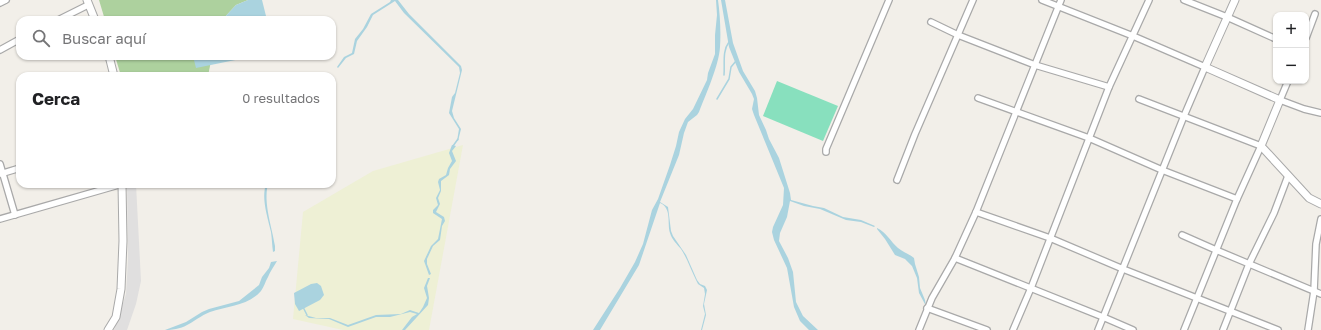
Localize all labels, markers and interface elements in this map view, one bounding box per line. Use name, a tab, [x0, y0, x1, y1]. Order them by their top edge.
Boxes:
map controls	[1273, 12, 1309, 84]
button: +	[1273, 12, 1309, 48]
search box	[16, 16, 336, 60]
icon: search	[30, 27, 52, 49]
text: Buscar aquí	[62, 29, 146, 47]
button: −	[1273, 48, 1309, 84]
text: Cerca	[32, 88, 80, 109]
text: 0 resultados	[242, 90, 320, 106]

